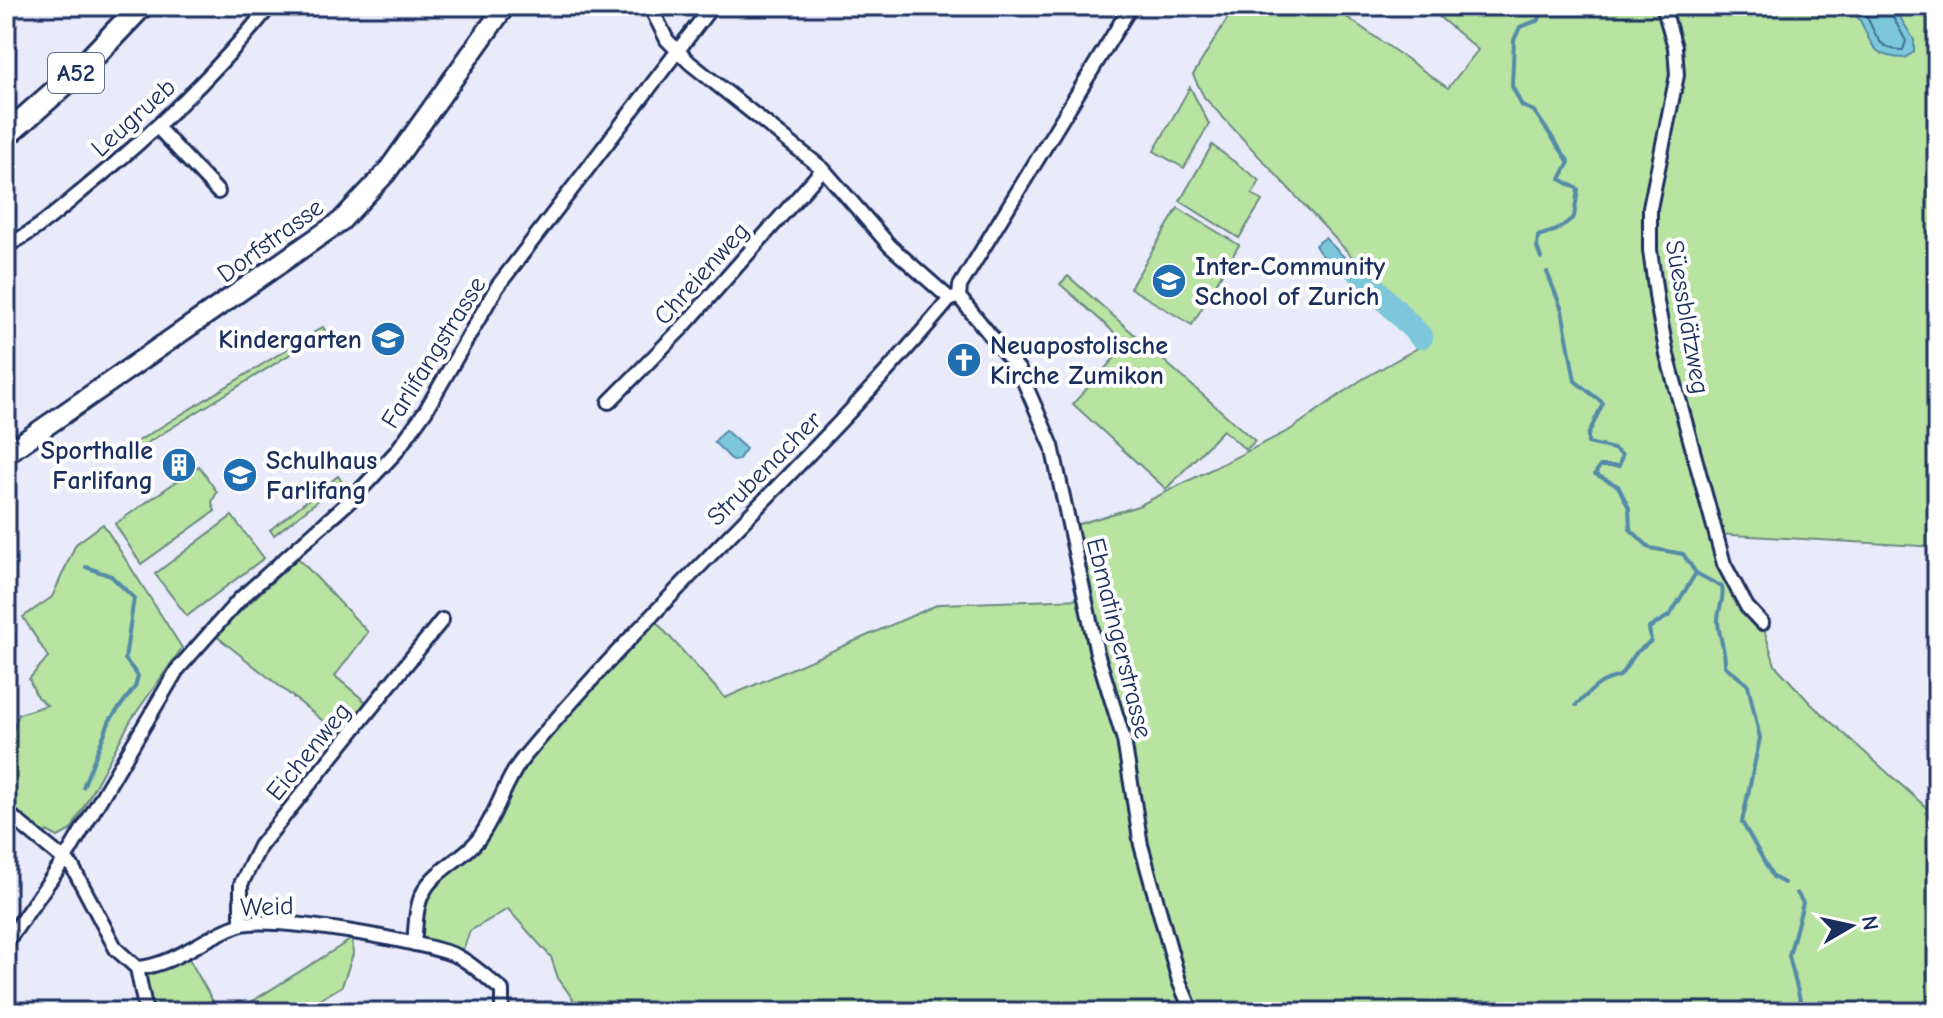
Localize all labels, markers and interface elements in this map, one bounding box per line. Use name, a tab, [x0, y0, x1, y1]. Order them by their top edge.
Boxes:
road number: A52	[48, 53, 104, 93]
street label: Leugrueb	[85, 72, 182, 163]
street label: Dorfstrasse	[212, 192, 329, 289]
street label: Chreienweg	[648, 216, 756, 331]
street label: Süessblätzweg	[1659, 238, 1715, 397]
place label: Inter-Community School of Zurich	[1195, 252, 1385, 312]
school or university icon: Inter-Community School of Zurich	[1150, 262, 1188, 300]
street label: Farlifangstrasse	[375, 271, 492, 434]
school or university icon: Kindergarten	[369, 320, 407, 358]
place label: Kindergarten	[218, 325, 362, 355]
place label: Neuapostolische Kirche Zumikon	[990, 331, 1168, 391]
church icon: Neuapostolische Kirche Zumikon	[945, 341, 983, 379]
street label: Strubenacher	[701, 405, 829, 532]
place label: Sporthalle Farlifang	[41, 436, 153, 496]
building icon: Sporthalle Farlifang	[160, 446, 198, 484]
place label: Schulhaus Farlifang	[266, 446, 377, 506]
school or university icon: Schulhaus Farlifang	[221, 456, 259, 494]
street label: Ebmatingerstrasse	[1080, 535, 1158, 742]
street label: Eichenweg	[260, 697, 357, 807]
north arrow	[1811, 886, 1891, 966]
street label: Weid	[240, 891, 294, 923]
text: N	[1856, 914, 1884, 932]

